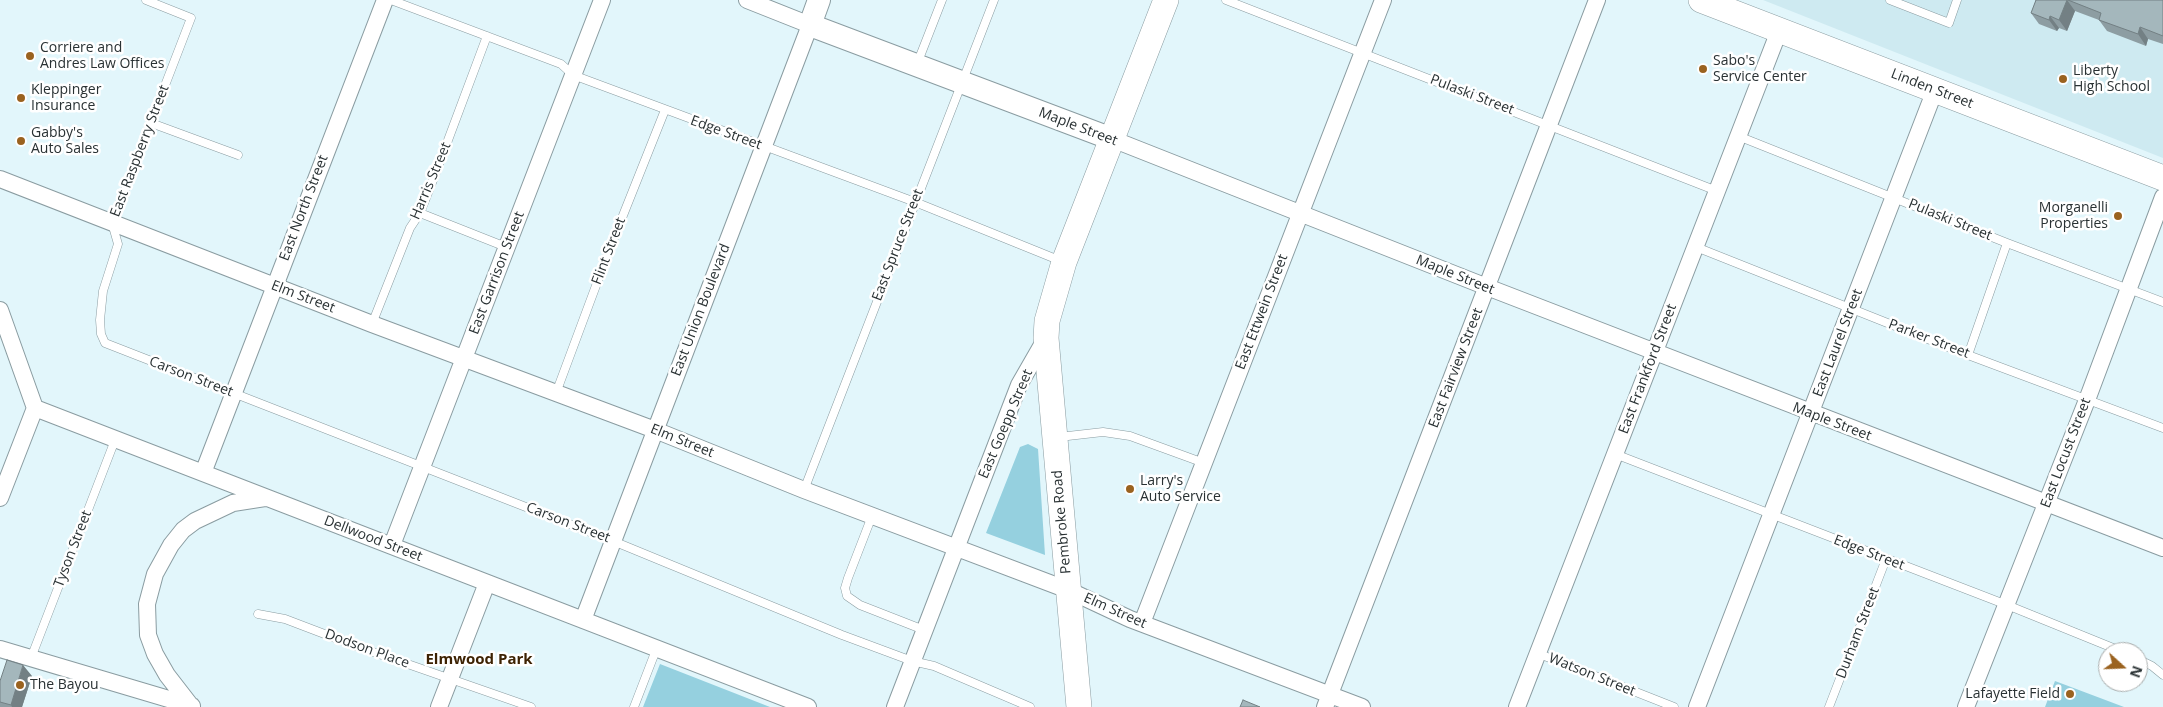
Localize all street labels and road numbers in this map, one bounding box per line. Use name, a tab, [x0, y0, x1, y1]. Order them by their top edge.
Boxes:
street label: Linden Street	[1888, 66, 1976, 112]
street label: Pulaski Street	[1428, 71, 1516, 119]
street label: East Raspberry Street	[107, 83, 173, 219]
street label: Maple Street	[1036, 104, 1120, 150]
street label: Edge Street	[688, 112, 764, 154]
street label: Harris Street	[407, 140, 455, 222]
street label: East North Street	[276, 153, 332, 263]
street label: East Spruce Street	[869, 187, 927, 303]
street label: Pulaski Street	[1906, 196, 1994, 244]
street label: East Garrison Street	[466, 209, 528, 337]
street label: Flint Street	[589, 215, 629, 287]
street label: East Union Boulevard	[668, 241, 734, 379]
street label: East Ettwein Street	[1232, 252, 1292, 372]
street label: Maple Street	[1413, 252, 1497, 298]
street label: Elm Street	[269, 277, 337, 317]
street label: East Laurel Street	[1810, 287, 1866, 399]
street label: East Frankford Street	[1615, 302, 1681, 436]
street label: East Fairview Street	[1425, 306, 1487, 430]
street label: Parker Street	[1886, 316, 1972, 362]
street label: Carson Street	[147, 353, 235, 401]
street label: East Goepp Street	[975, 367, 1037, 481]
street label: East Locust Street	[2037, 396, 2095, 510]
street label: Maple Street	[1790, 399, 1874, 445]
street label: Elm Street	[648, 421, 716, 461]
street label: Pembroke Road	[1049, 469, 1075, 575]
street label: Carson Street	[524, 499, 612, 547]
street label: Tyson Street	[51, 508, 95, 590]
street label: Dellwood Street	[321, 513, 425, 565]
street label: Edge Street	[1831, 532, 1907, 574]
street label: Durham Street	[1833, 585, 1883, 681]
street label: Elm Street	[1081, 590, 1149, 632]
street label: Dodson Place	[322, 626, 412, 672]
street label: Watson Street	[1546, 650, 1638, 700]

